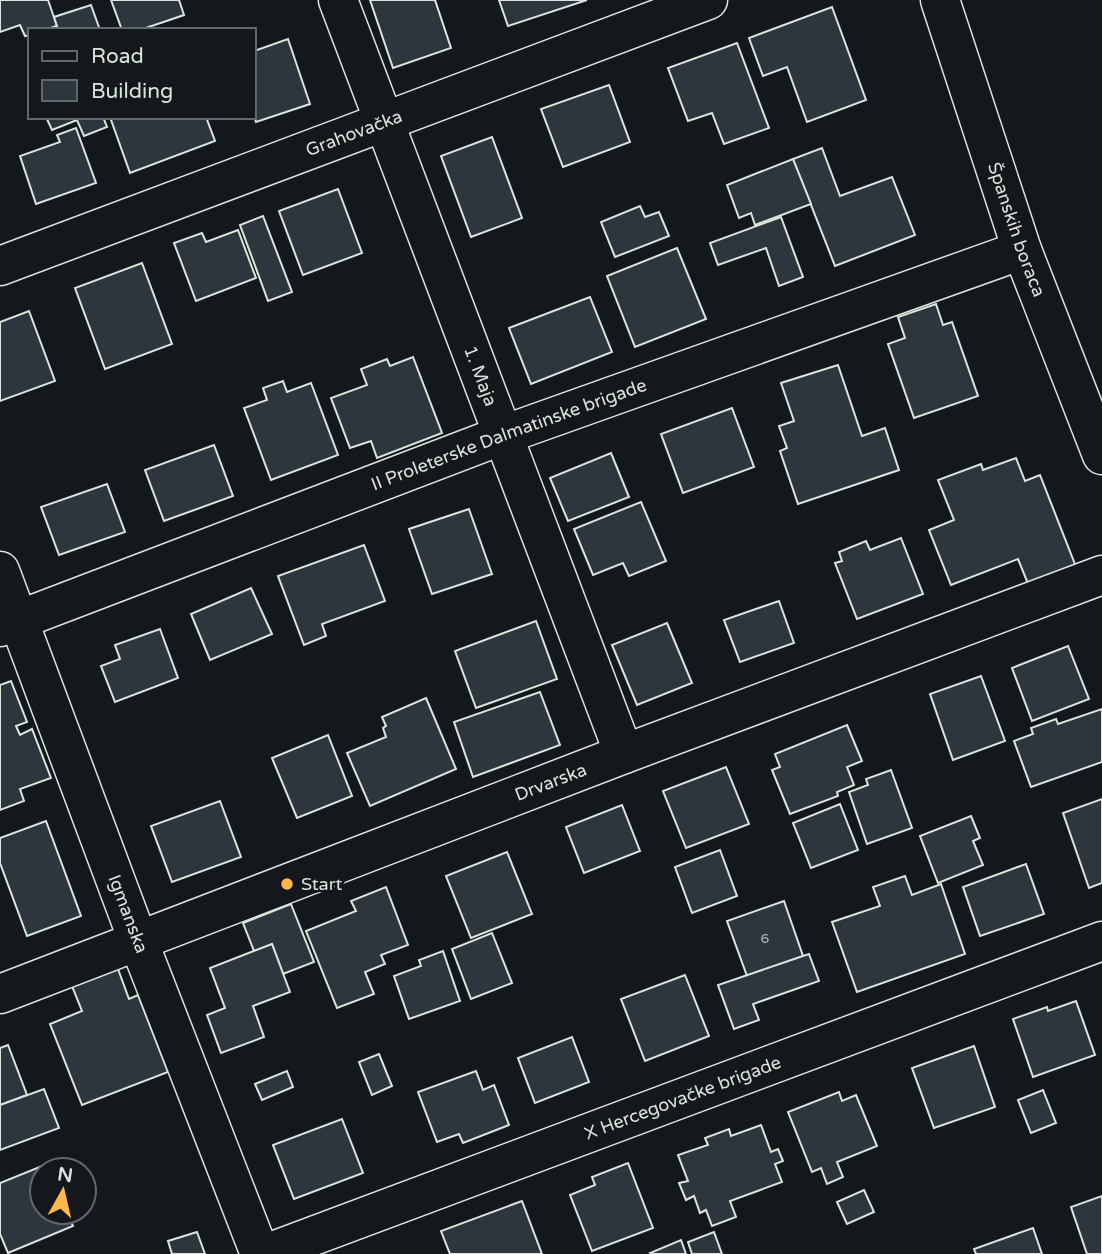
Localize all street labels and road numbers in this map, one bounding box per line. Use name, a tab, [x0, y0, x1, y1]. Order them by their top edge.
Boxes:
street label: Grahovačka	[303, 105, 405, 161]
street label: Španskih boraca	[983, 159, 1050, 300]
street label: 1. Maja	[459, 343, 502, 409]
street label: II Proleterske Dalmatinske brigade	[368, 374, 649, 495]
street label: Drvarska	[512, 758, 590, 806]
street label: Igmanska	[103, 871, 153, 956]
street label: X Hercegovačke brigade	[581, 1051, 784, 1145]

